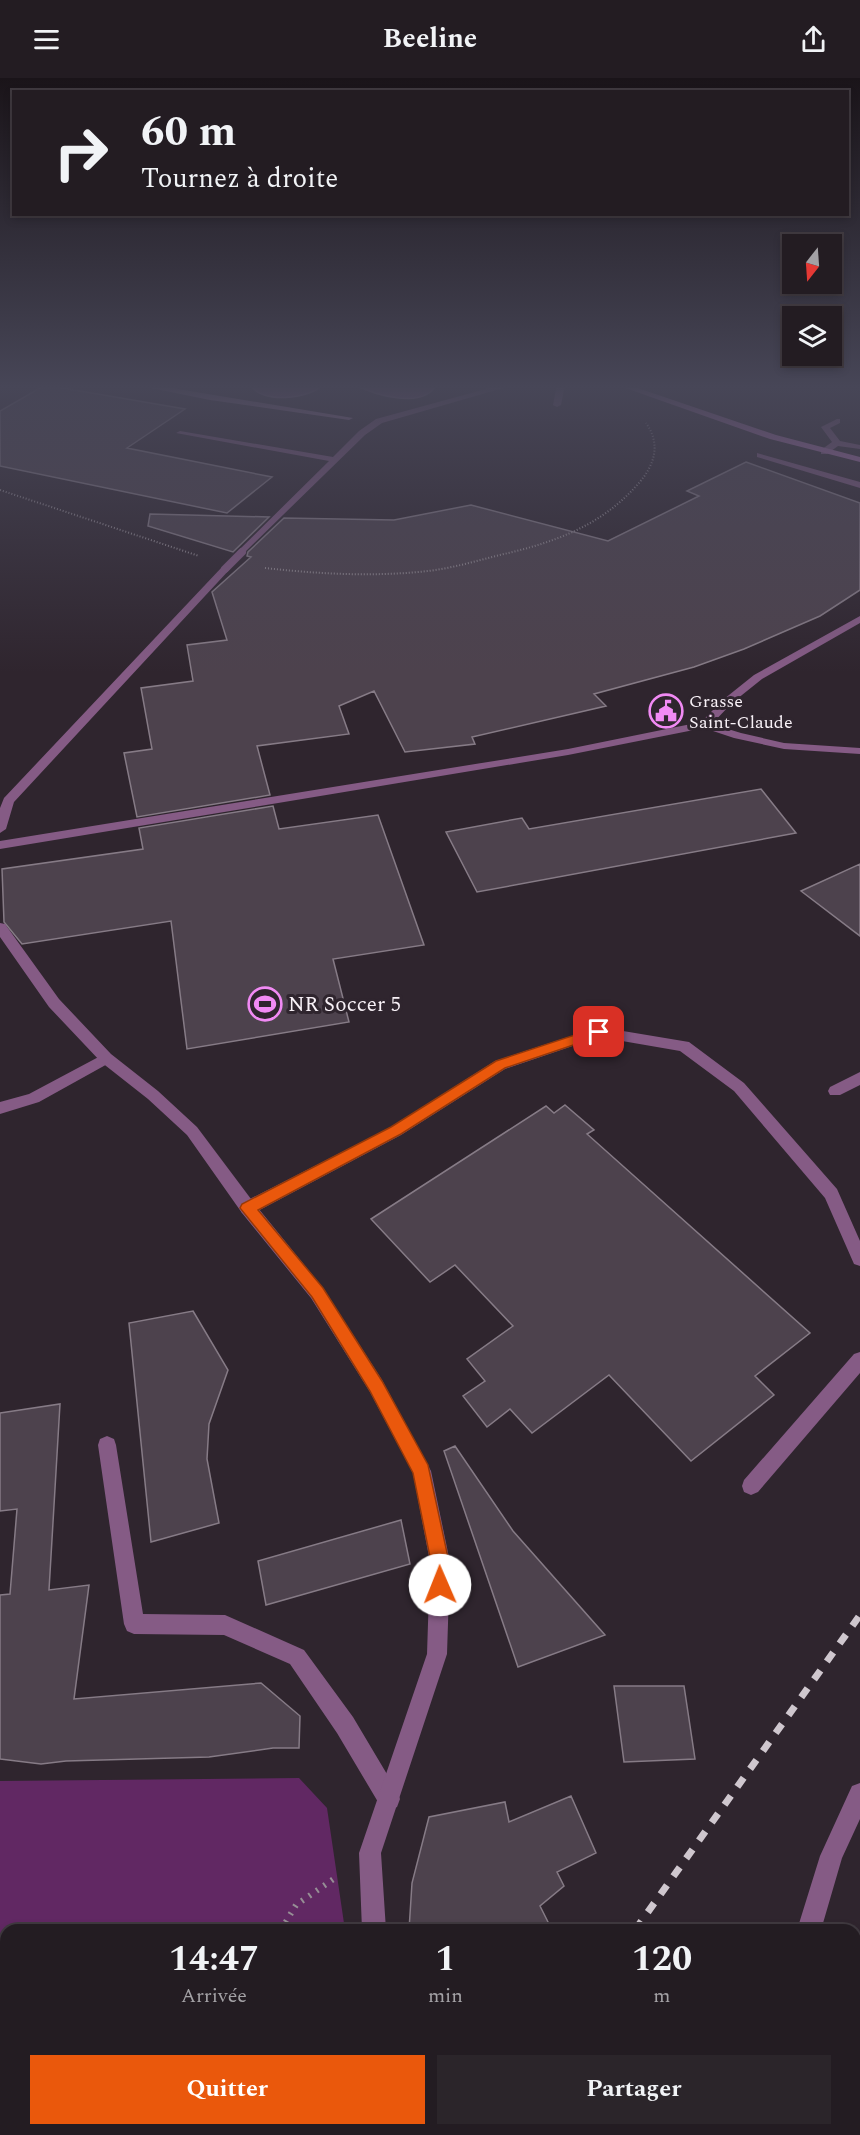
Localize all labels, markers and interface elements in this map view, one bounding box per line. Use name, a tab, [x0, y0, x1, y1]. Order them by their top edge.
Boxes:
text: Beeline	[383, 18, 477, 60]
icon: menu	[30, 23, 63, 56]
icon: share	[797, 23, 830, 56]
text: 60 m	[141, 101, 236, 164]
icon: right	[42, 114, 120, 192]
text: Tournez à droite	[141, 158, 338, 200]
north arrow	[782, 234, 842, 294]
map controls	[782, 234, 842, 366]
button: layers	[782, 306, 842, 366]
place label: Grasse Saint-Claude	[689, 688, 793, 736]
public building icon: Grasse Saint-Claude	[648, 693, 684, 729]
sports icon: NR Soccer 5	[247, 986, 283, 1022]
place label: NR Soccer 5	[288, 989, 401, 1021]
pin	[573, 1006, 624, 1057]
icon: arrive	[582, 1015, 615, 1048]
position arrow	[408, 1553, 472, 1617]
text: 14:47	[169, 1932, 259, 1987]
text: 1	[435, 1932, 456, 1987]
text: 120	[632, 1932, 692, 1987]
text: Arrivée	[181, 1981, 247, 2011]
text: min	[428, 1981, 463, 2011]
text: m	[653, 1981, 671, 2011]
button: Quitter	[30, 2055, 425, 2124]
button: Partager	[437, 2055, 831, 2124]

